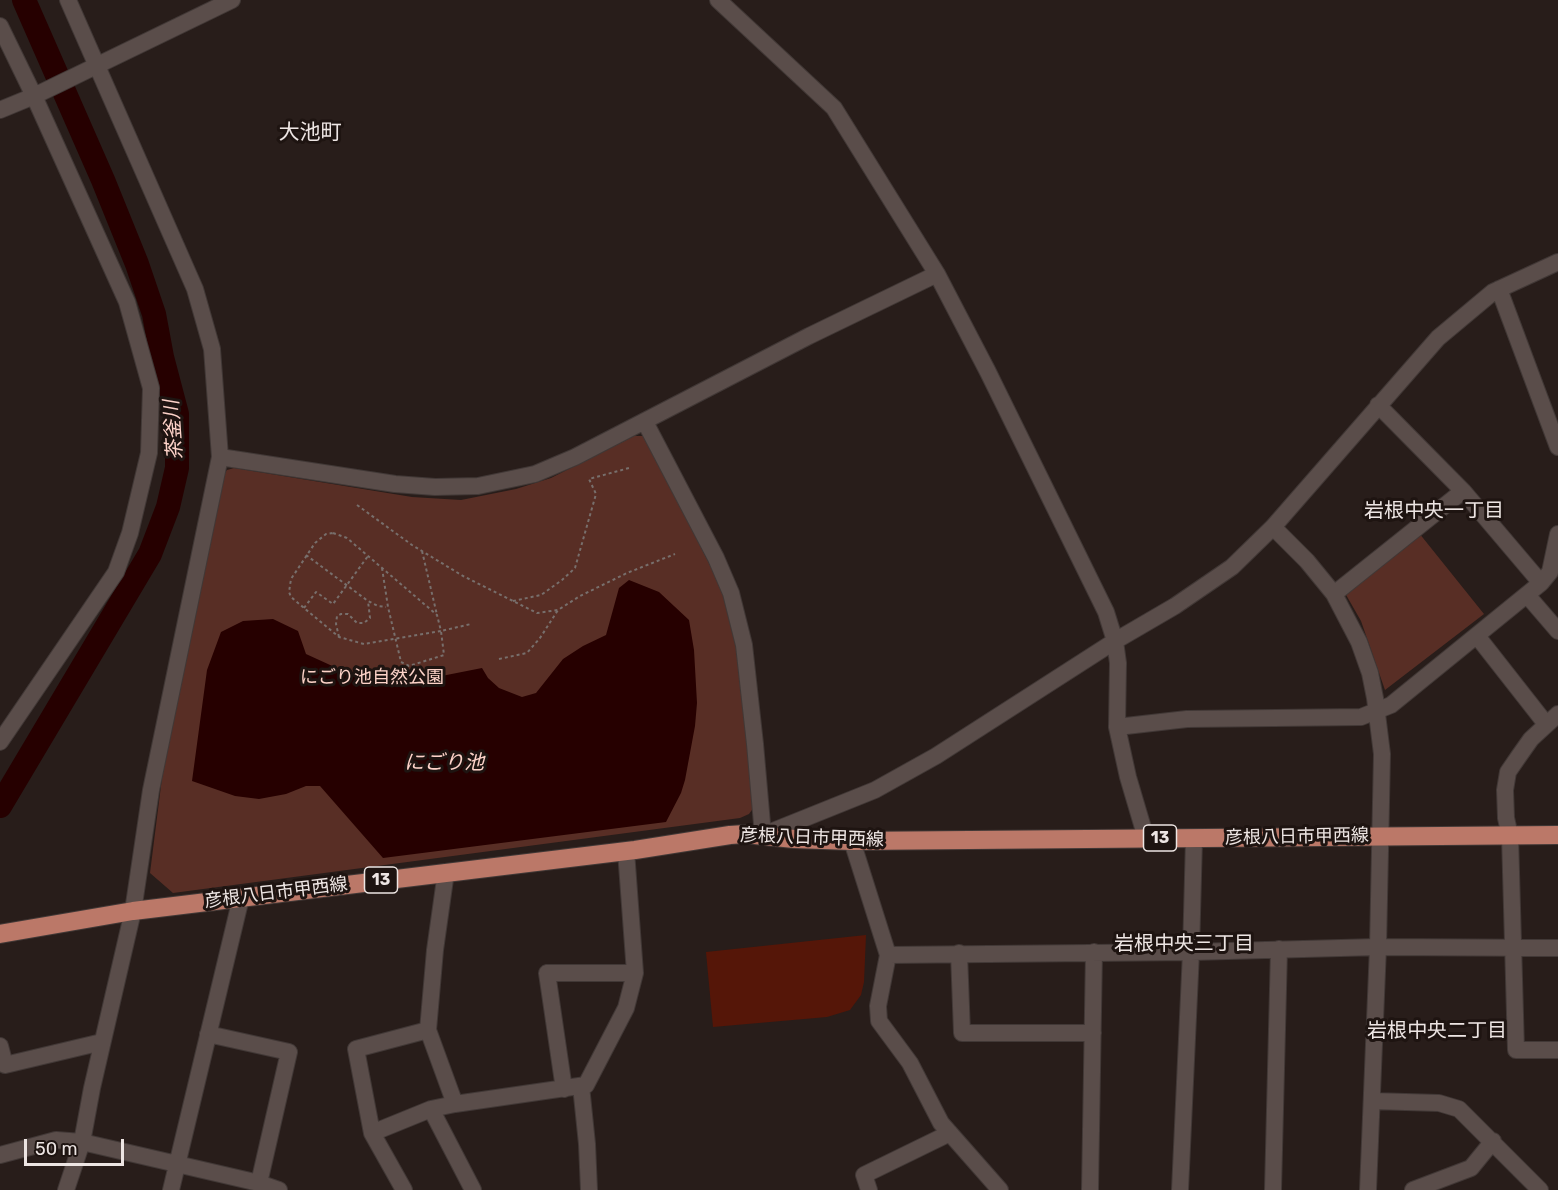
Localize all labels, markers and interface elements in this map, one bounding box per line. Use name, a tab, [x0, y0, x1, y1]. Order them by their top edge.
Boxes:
district label: 大池町	[279, 120, 341, 146]
water label: 茶釜川	[160, 399, 188, 461]
district label: 岩根中央一丁目	[1364, 499, 1504, 523]
park label: にごり池自然公園	[300, 667, 444, 689]
water label: にごり池	[404, 751, 484, 775]
street label: 彦根八日市甲西線	[740, 825, 884, 851]
road number: 13	[1144, 825, 1176, 851]
street label: 彦根八日市甲西線	[1225, 825, 1369, 849]
road number: 13	[364, 867, 398, 893]
street label: 彦根八日市甲西線	[203, 874, 349, 912]
district label: 岩根中央三丁目	[1114, 932, 1254, 956]
district label: 岩根中央二丁目	[1367, 1019, 1507, 1043]
scale bar	[27, 1127, 128, 1165]
text: 50 m	[35, 1138, 78, 1160]

